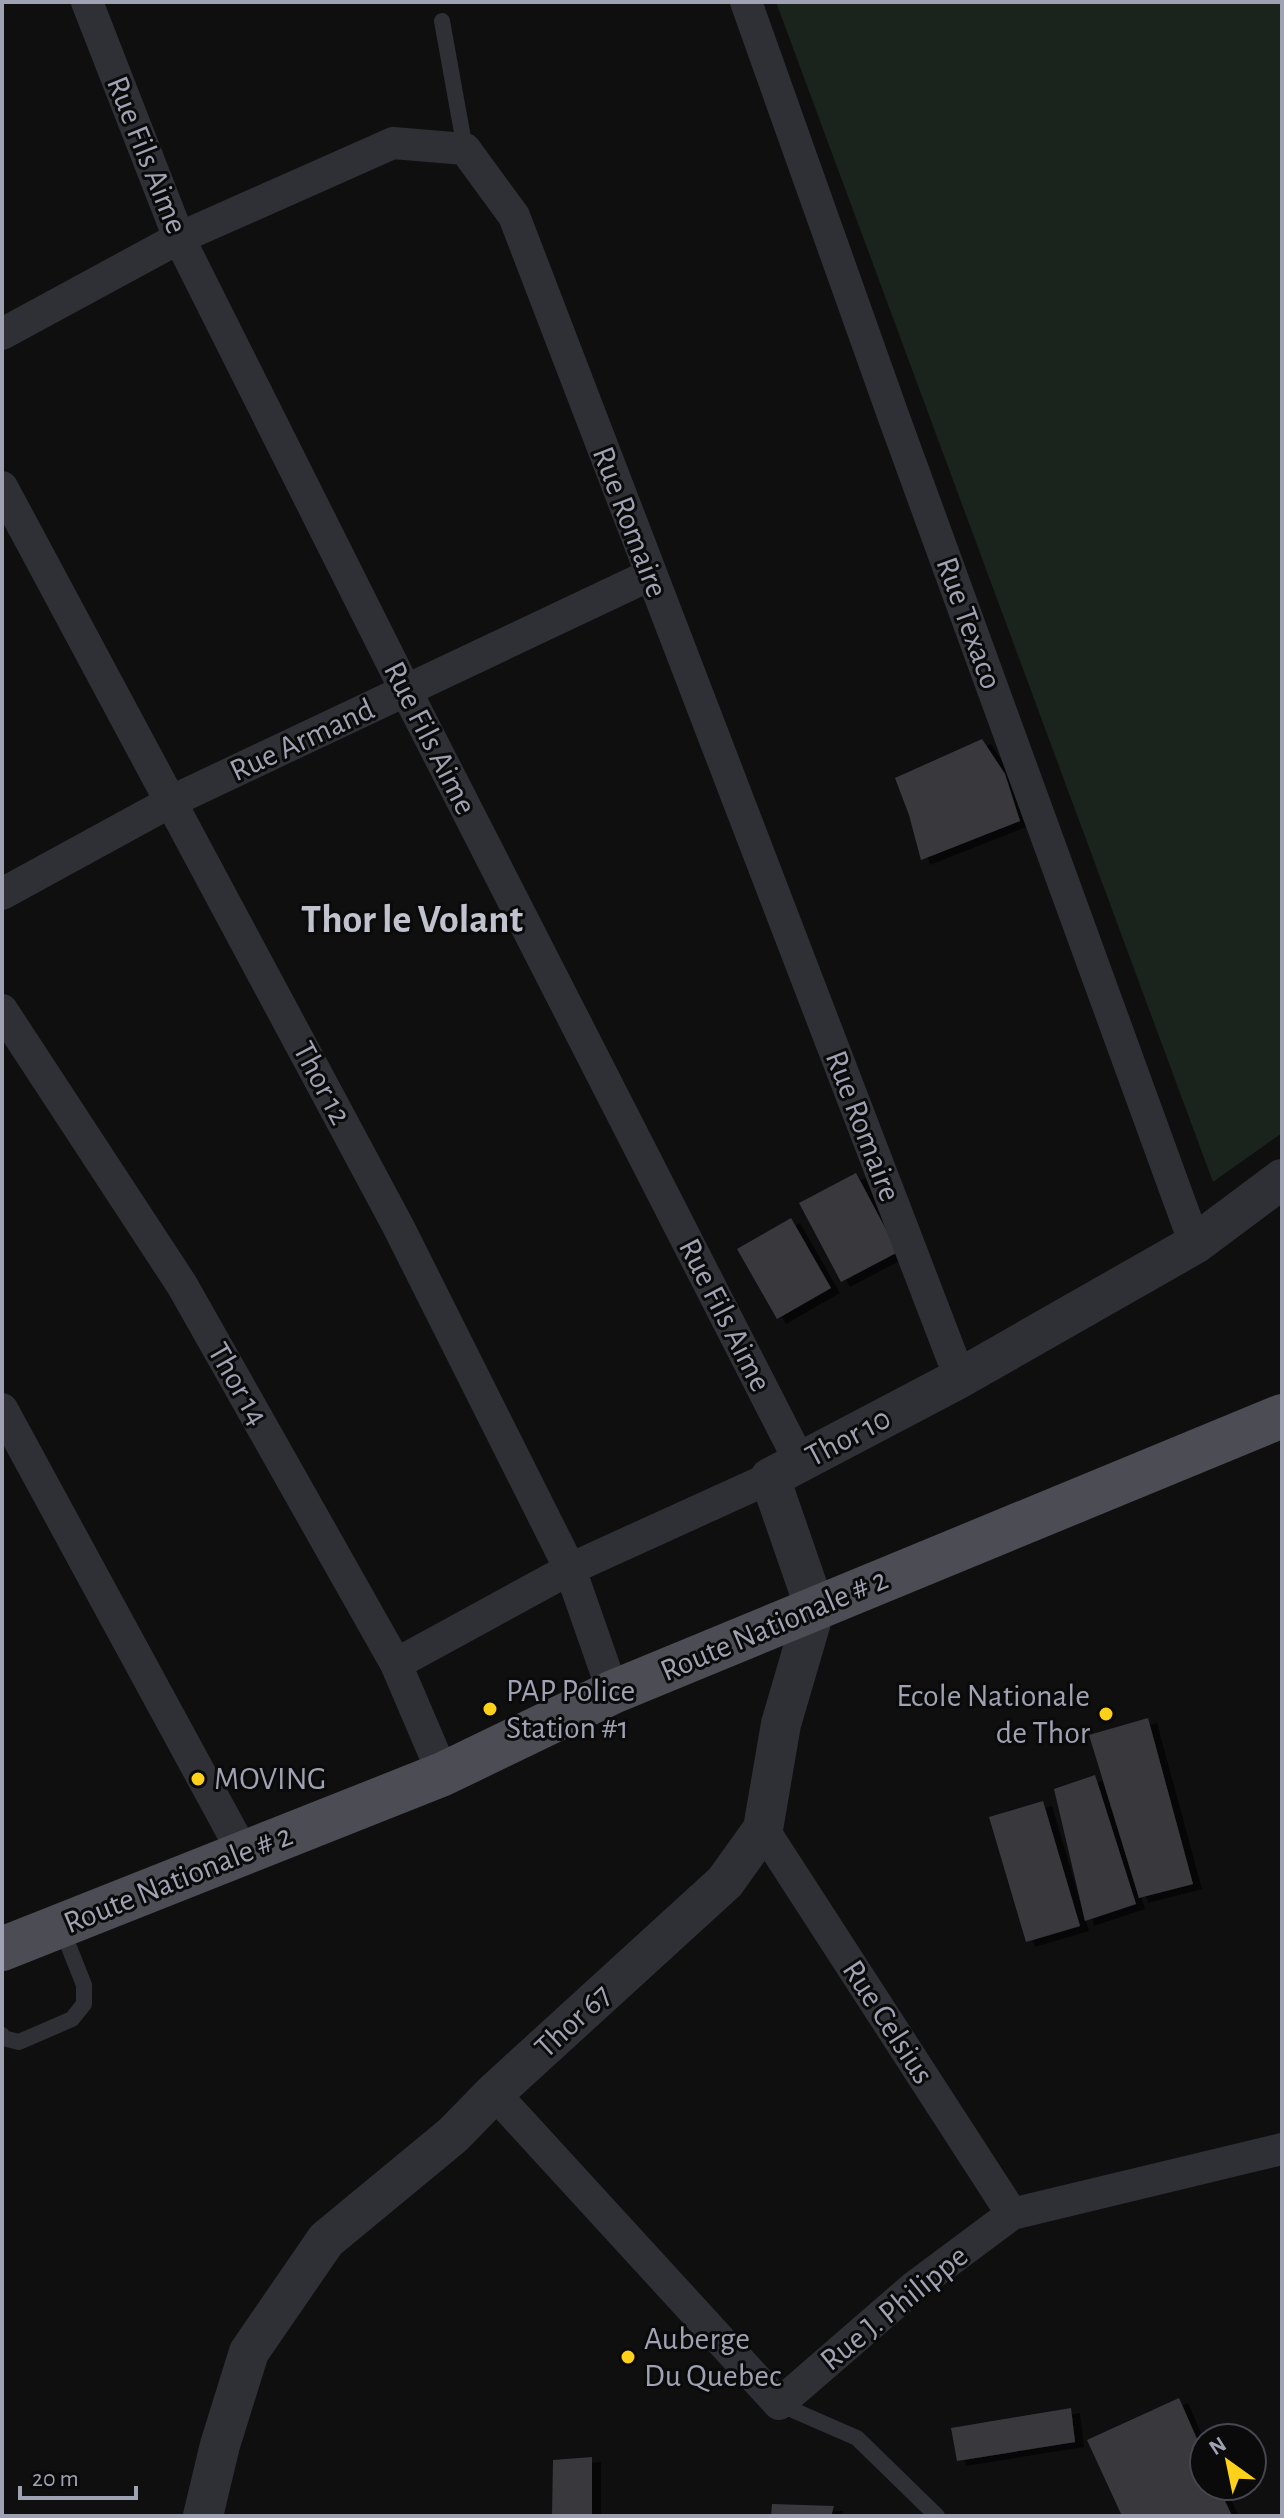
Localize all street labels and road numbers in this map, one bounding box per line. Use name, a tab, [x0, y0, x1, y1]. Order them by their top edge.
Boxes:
street label: Rue Fils Aime	[101, 72, 193, 238]
street label: Rue Romaire	[587, 442, 673, 602]
street label: Rue Texaco	[930, 553, 1008, 693]
street label: Rue Fils Aime	[378, 656, 482, 820]
street label: Rue Armand	[225, 693, 379, 787]
street label: Thor 12	[287, 1036, 357, 1130]
street label: Rue Romaire	[820, 1046, 906, 1206]
street label: Rue Fils Aime	[673, 1233, 777, 1397]
street label: Thor 14	[202, 1337, 274, 1431]
street label: Thor 10	[800, 1402, 896, 1472]
street label: Route Nationale # 2	[656, 1563, 892, 1687]
street label: Route Nationale # 2	[59, 1819, 297, 1939]
street label: Rue Celsius	[836, 1955, 940, 2089]
street label: Thor 67	[529, 1978, 617, 2064]
street label: Rue J. Philippe	[814, 2239, 974, 2377]

